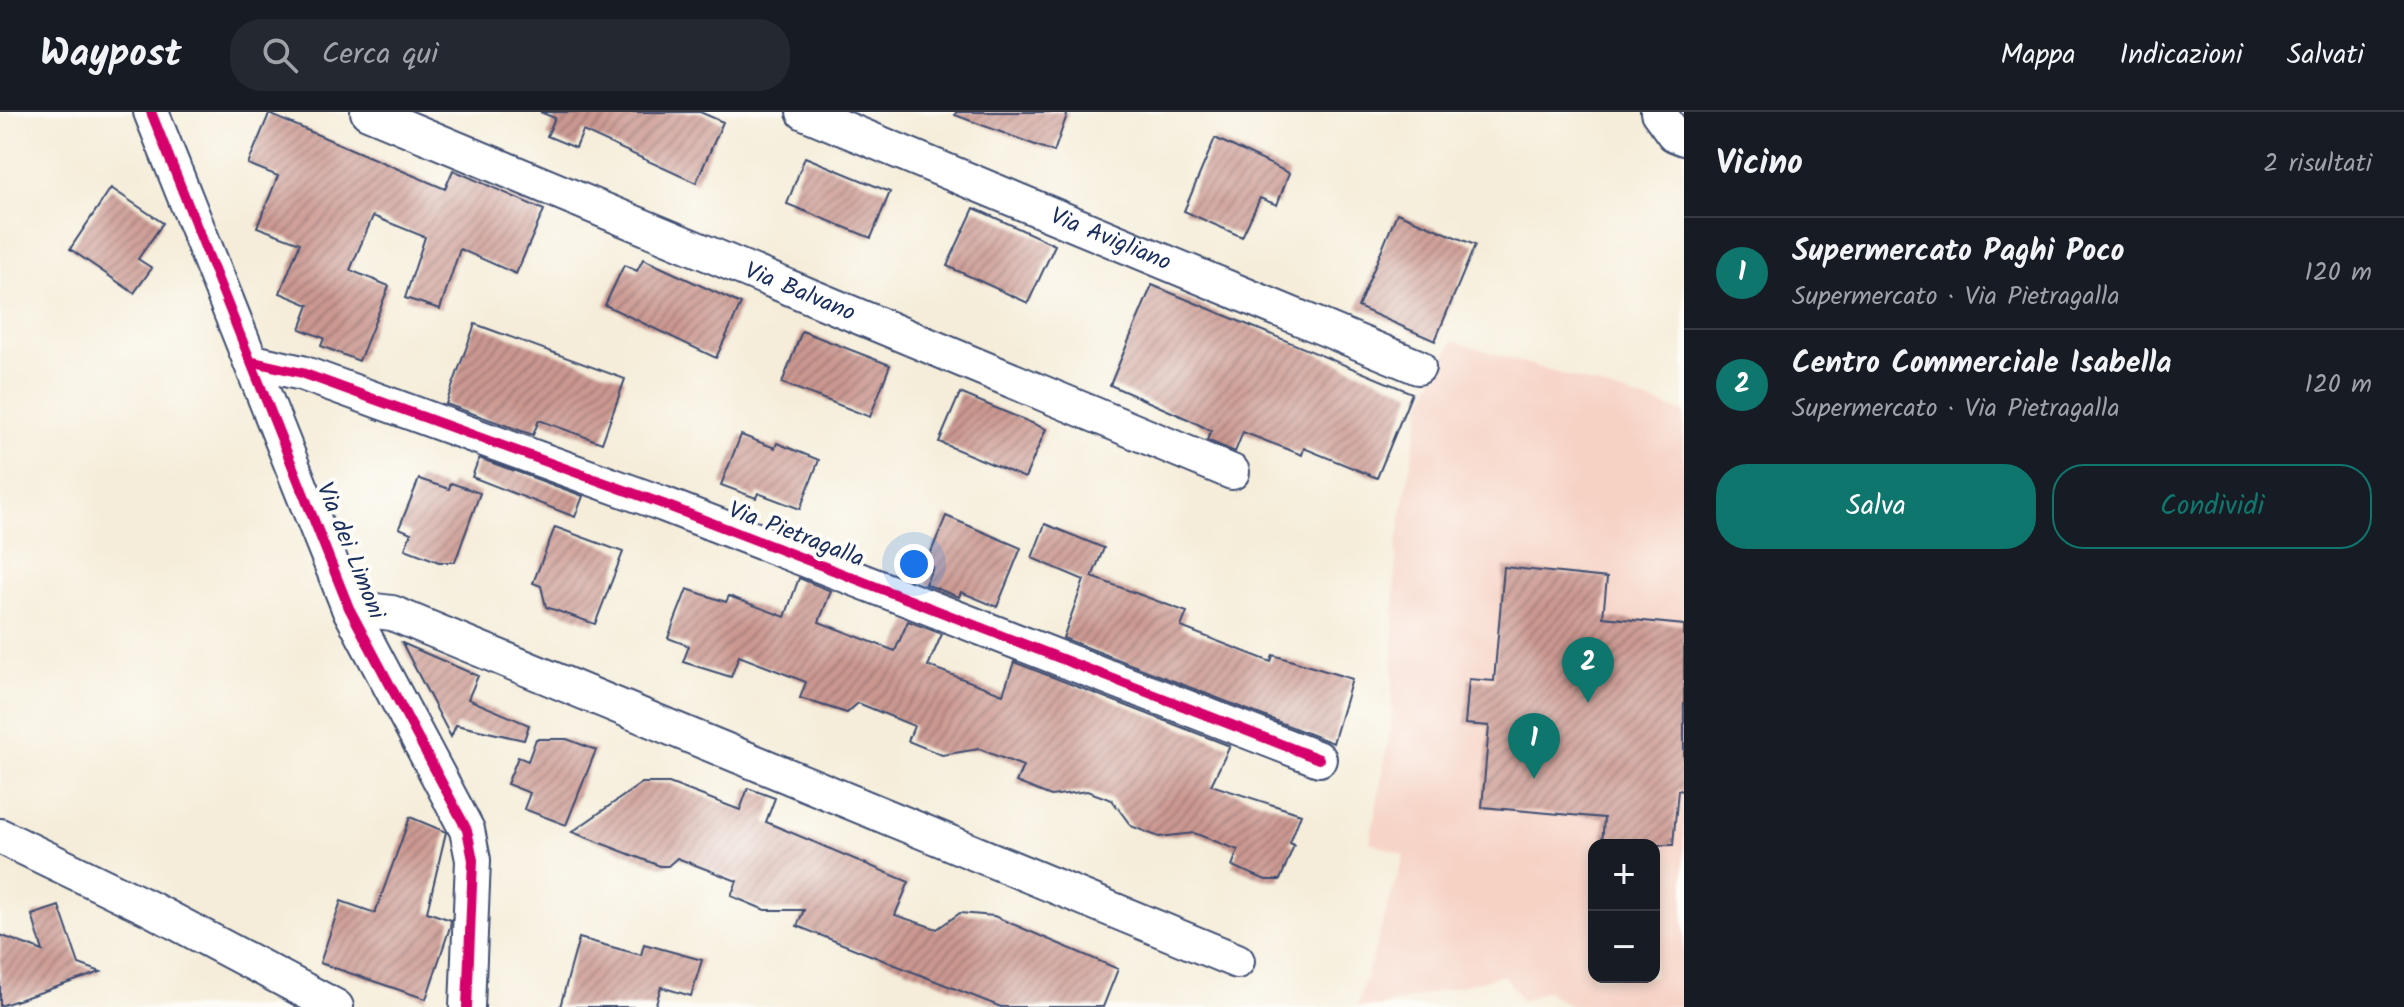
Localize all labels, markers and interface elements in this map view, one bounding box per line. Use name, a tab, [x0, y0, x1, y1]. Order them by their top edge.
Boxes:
search box	[230, 19, 790, 91]
text: Waypost	[40, 25, 182, 85]
text: Cerca qui	[322, 31, 438, 79]
icon: search	[258, 33, 302, 77]
text: Mappa	[2000, 33, 2076, 78]
text: Indicazioni	[2120, 33, 2243, 78]
text: Salvati	[2287, 33, 2364, 78]
text: Vicino	[1716, 137, 1803, 191]
text: 2 risultati	[2263, 143, 2372, 185]
street label: Via Avigliano	[1044, 197, 1177, 282]
text: Supermercato Paghi Poco	[1792, 228, 2125, 276]
street label: Via Balvano	[739, 252, 862, 333]
text: 1	[1738, 252, 1746, 294]
text: 120 m	[2305, 252, 2372, 294]
text: Supermercato · Via Pietragalla	[1792, 276, 2120, 318]
text: Centro Commerciale Isabella	[1792, 340, 2172, 388]
text: 2	[1734, 364, 1750, 406]
text: 120 m	[2305, 364, 2372, 406]
text: Supermercato · Via Pietragalla	[1792, 388, 2120, 430]
button: Salva	[1716, 464, 2036, 549]
button: Condividi	[2052, 464, 2372, 549]
street label: Via dei Limoni	[305, 477, 396, 627]
street label: Via Pietragalla	[722, 491, 870, 579]
your location	[894, 544, 934, 584]
pin: 2	[1562, 637, 1614, 703]
pin: 1	[1508, 713, 1560, 779]
map controls	[1588, 839, 1660, 983]
button: +	[1588, 839, 1660, 911]
button: −	[1588, 911, 1660, 983]

